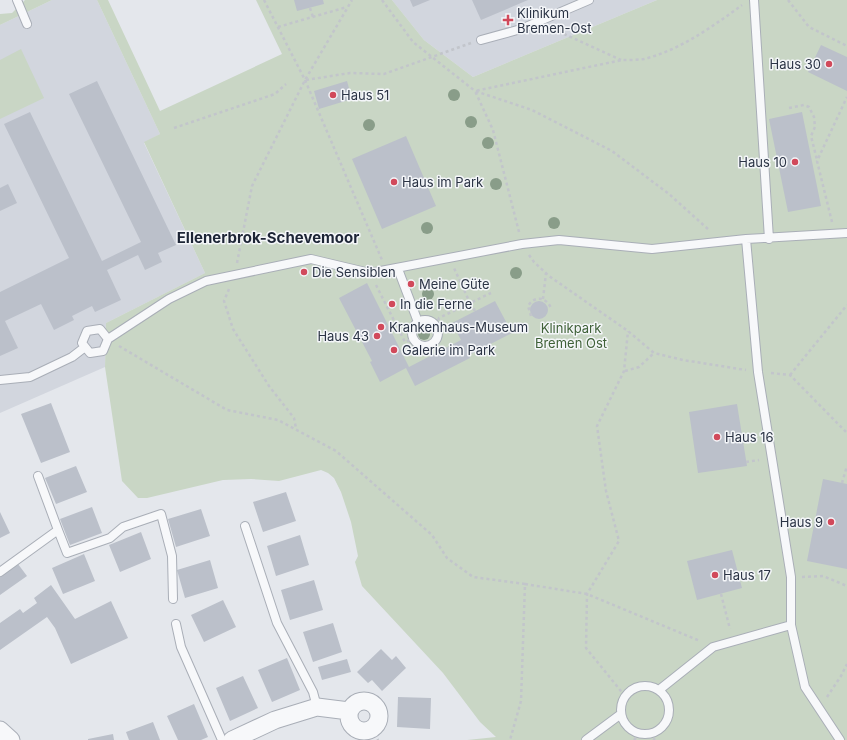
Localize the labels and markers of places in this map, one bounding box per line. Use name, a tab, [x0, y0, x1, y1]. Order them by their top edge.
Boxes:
place label: Klinikum Bremen-Ost	[517, 5, 591, 36]
marker: Klinikum Bremen-Ost	[502, 14, 514, 26]
place label: Haus 30	[770, 56, 821, 72]
marker: Haus 30	[824, 59, 834, 69]
place label: Haus 51	[341, 87, 389, 103]
marker: Haus 51	[328, 90, 338, 100]
place label: Haus 10	[738, 154, 787, 170]
marker: Haus 10	[790, 157, 800, 167]
place label: Haus im Park	[402, 174, 483, 190]
marker: Haus im Park	[389, 177, 399, 187]
place label: Die Sensiblen	[312, 264, 396, 280]
marker: Die Sensiblen	[299, 267, 309, 277]
place label: Meine Güte	[419, 276, 489, 292]
marker: Meine Güte	[406, 279, 416, 289]
place label: In die Ferne	[400, 296, 472, 312]
marker: In die Ferne	[387, 299, 397, 309]
place label: Krankenhaus-Museum	[389, 319, 528, 335]
marker: Krankenhaus-Museum	[376, 322, 386, 332]
place label: Haus 43	[317, 328, 369, 344]
marker: Haus 43	[372, 331, 382, 341]
place label: Galerie im Park	[402, 342, 495, 358]
marker: Galerie im Park	[389, 345, 399, 355]
place label: Haus 16	[725, 429, 774, 445]
marker: Haus 16	[712, 432, 722, 442]
place label: Haus 9	[780, 514, 823, 530]
marker: Haus 9	[826, 517, 836, 527]
place label: Haus 17	[723, 567, 771, 583]
marker: Haus 17	[710, 570, 720, 580]

